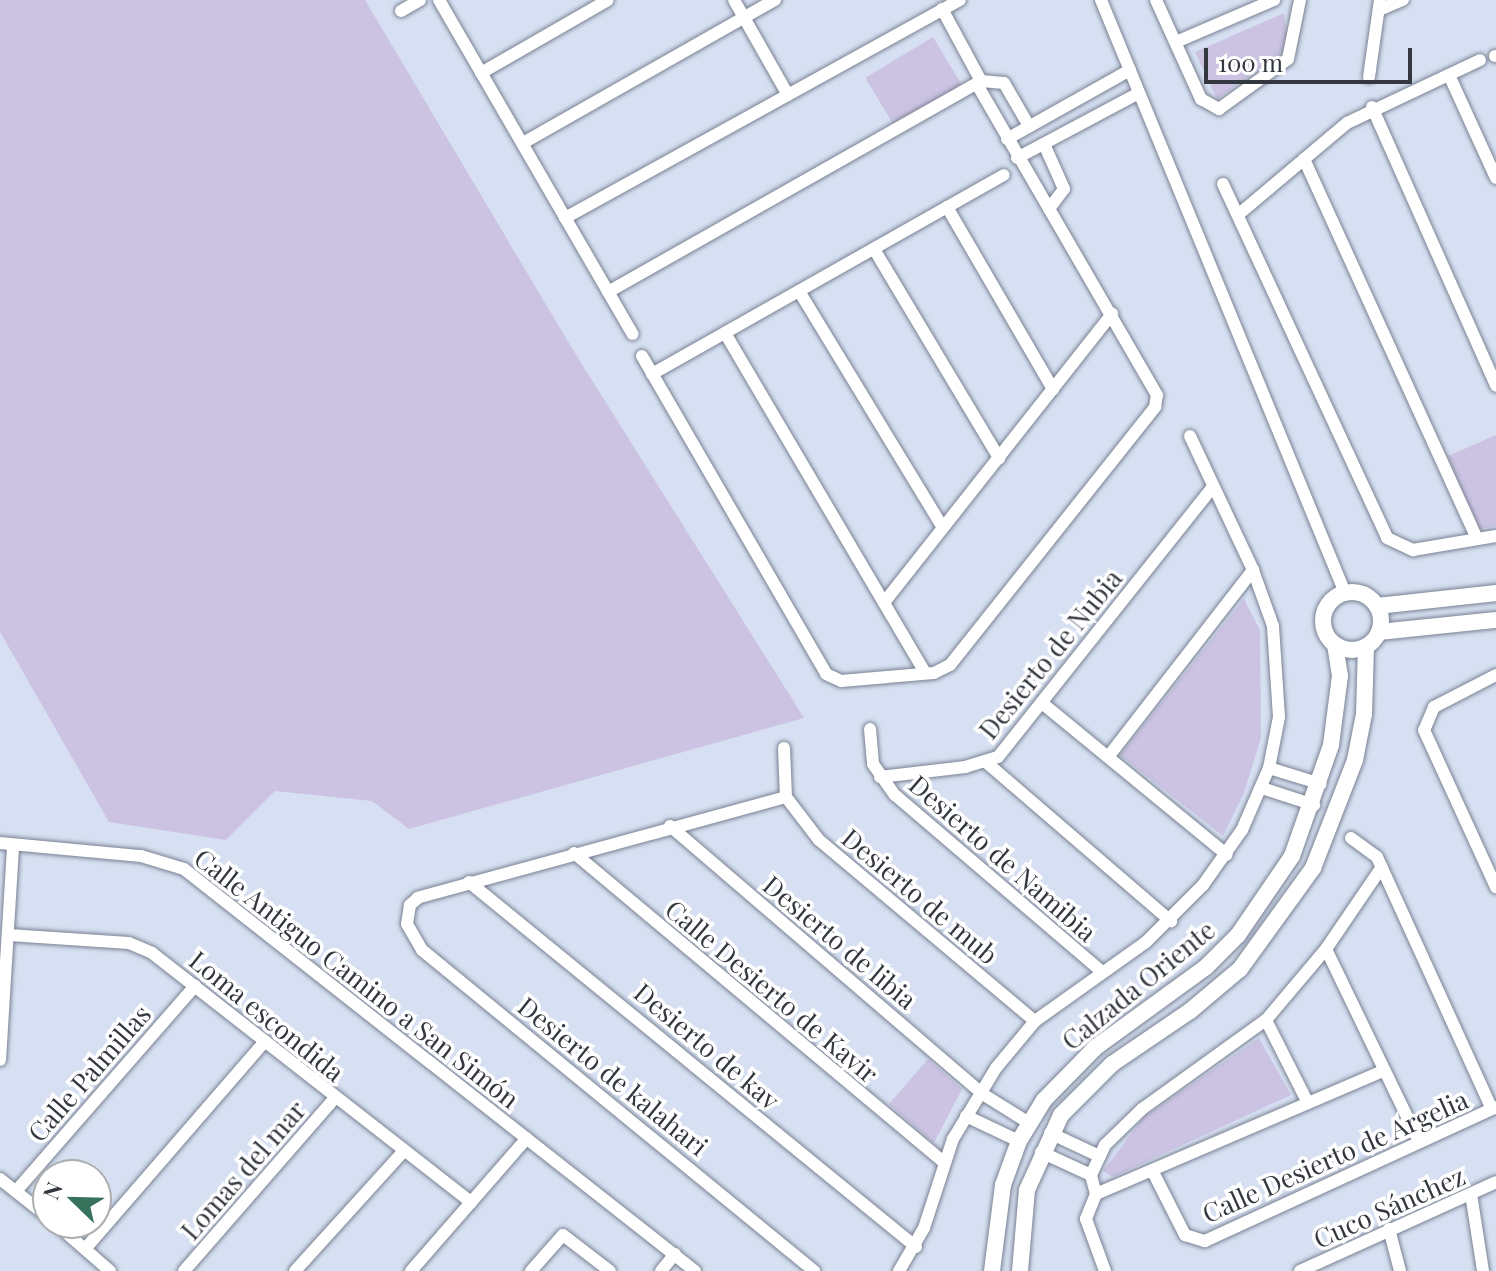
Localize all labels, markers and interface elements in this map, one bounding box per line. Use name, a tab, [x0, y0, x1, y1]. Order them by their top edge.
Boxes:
scale bar	[1208, 32, 1416, 82]
text: 100 m	[1218, 46, 1283, 78]
street label: Desierto de Nubia	[972, 563, 1128, 745]
street label: Desierto de Namibia	[903, 768, 1103, 948]
street label: Desierto de mub	[836, 822, 1004, 970]
street label: Calle Antiguo Camino a San Simón	[188, 841, 526, 1115]
street label: Desierto de libia	[757, 869, 923, 1015]
street label: Calle Desierto de Kavir	[660, 893, 884, 1089]
street label: Calzada Oriente	[1055, 914, 1221, 1056]
street label: Loma escondida	[183, 944, 351, 1088]
street label: Desierto de kav	[628, 976, 786, 1116]
street label: Desierto de kalahari	[512, 990, 714, 1162]
street label: Calle Palmillas	[21, 998, 157, 1148]
street label: Calle Desierto de Argelia	[1197, 1083, 1473, 1229]
street label: Lomas del mar	[174, 1094, 312, 1246]
north arrow	[32, 1159, 112, 1239]
street label: Cuco Sánchez	[1309, 1160, 1469, 1254]
text: N	[35, 1177, 69, 1204]

